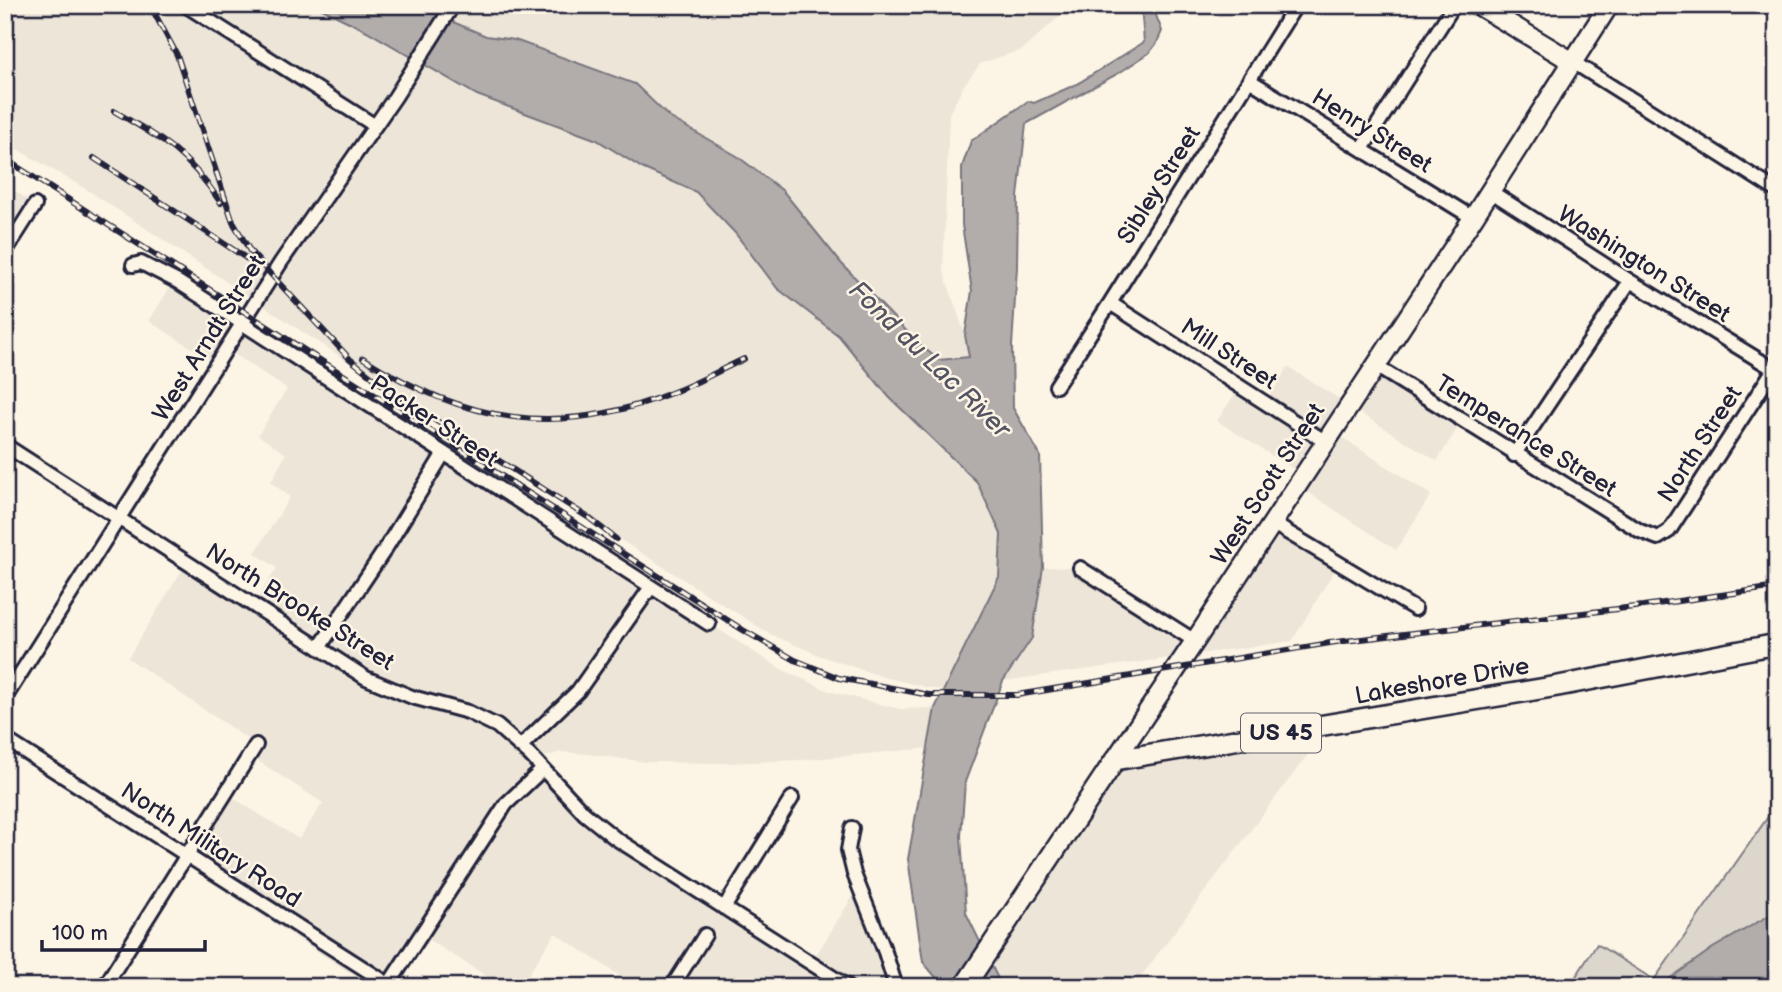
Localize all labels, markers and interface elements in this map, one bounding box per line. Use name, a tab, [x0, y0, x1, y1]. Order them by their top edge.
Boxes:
street label: Henry Street	[1306, 83, 1438, 180]
street label: Sibley Street	[1111, 120, 1207, 250]
street label: Washington Street	[1552, 199, 1736, 329]
street label: West Arndt Street	[146, 249, 272, 426]
water label: Fond du Lac River	[842, 275, 1017, 446]
street label: Mill Street	[1175, 312, 1283, 396]
street label: Packer Street	[365, 369, 504, 473]
street label: Temperance Street	[1430, 369, 1623, 504]
street label: North Street	[1652, 380, 1749, 508]
street label: West Scott Street	[1205, 397, 1331, 570]
street label: North Brooke Street	[200, 537, 400, 677]
street label: Lakeshore Drive	[1353, 651, 1531, 711]
road number: US 45	[1241, 713, 1321, 752]
street label: North Military Road	[115, 776, 307, 914]
scale bar	[42, 908, 205, 952]
text: 100 m	[52, 921, 108, 946]

